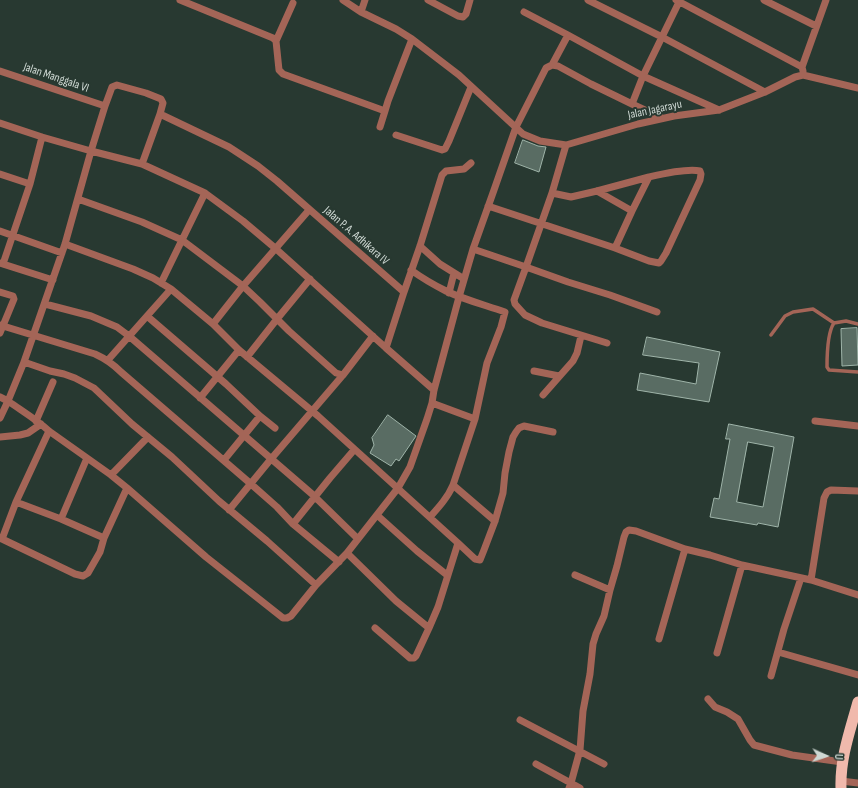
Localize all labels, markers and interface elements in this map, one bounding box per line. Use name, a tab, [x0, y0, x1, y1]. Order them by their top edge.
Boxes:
street label: Jalan Manggala VI	[21, 60, 91, 96]
street label: Jalan Jagarayu	[627, 97, 683, 123]
street label: Jalan P. A. Adhikara IV	[320, 204, 392, 268]
north arrow	[806, 736, 846, 776]
text: U	[832, 753, 845, 760]

